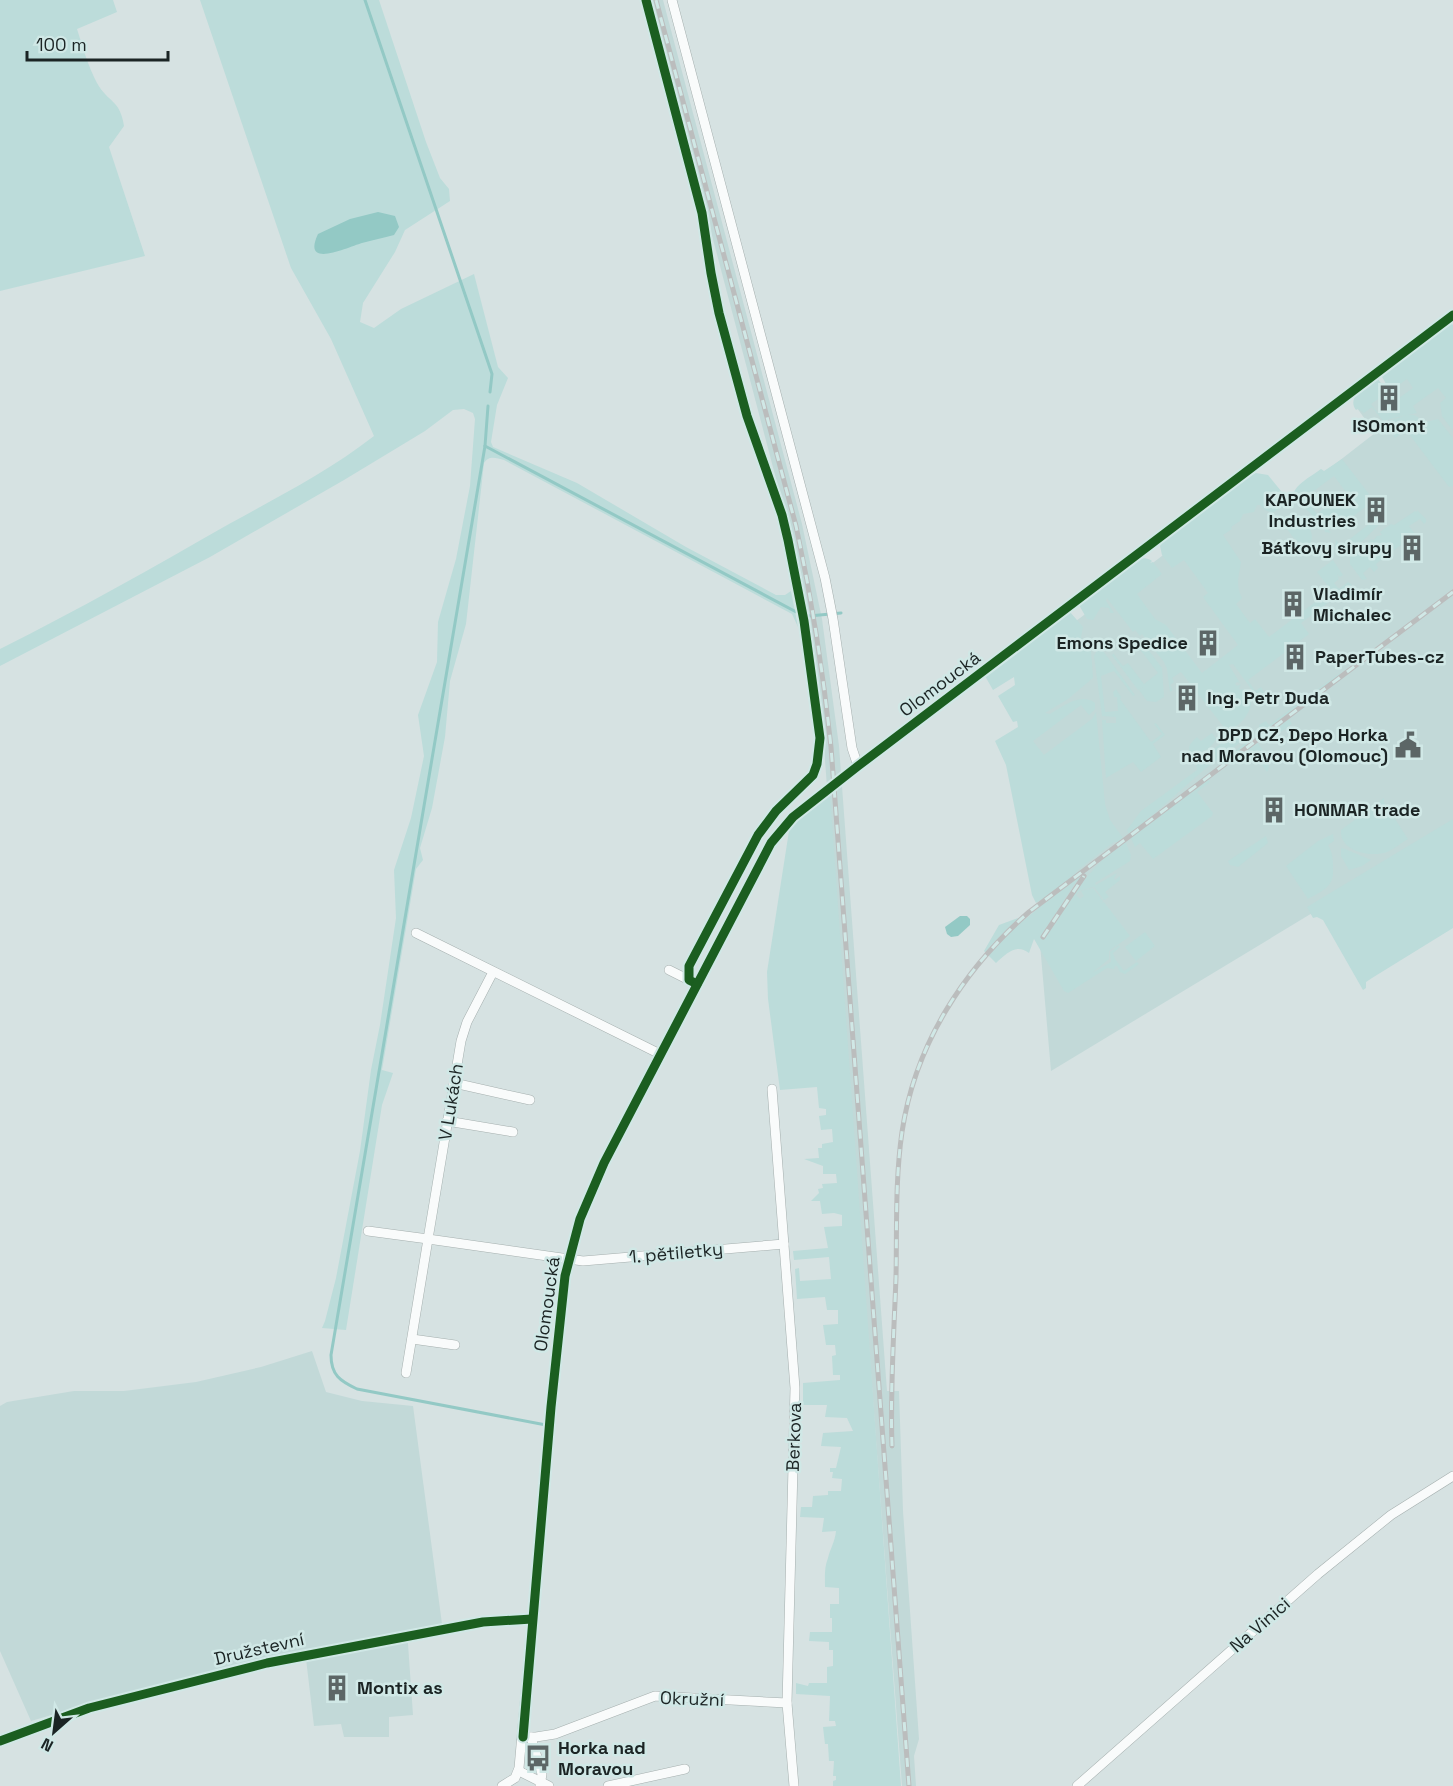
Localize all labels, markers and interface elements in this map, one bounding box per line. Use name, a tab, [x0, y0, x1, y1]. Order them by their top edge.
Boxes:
scale bar	[27, 24, 168, 62]
text: 100 m	[36, 33, 87, 56]
building icon: ISOmont	[1374, 383, 1404, 413]
place label: ISOmont	[1352, 414, 1426, 437]
place label: KAPOUNEK Industries	[1265, 488, 1357, 532]
building icon: KAPOUNEK Industries	[1361, 495, 1391, 525]
building icon: Báťkovy sirupy	[1397, 533, 1427, 563]
place label: Báťkovy sirupy	[1261, 536, 1392, 559]
place label: Vladimír Michalec	[1313, 582, 1391, 626]
building icon: Vladimír Michalec	[1278, 589, 1308, 619]
building icon: Emons Spedice	[1193, 628, 1223, 658]
place label: Emons Spedice	[1057, 631, 1188, 654]
building icon: PaperTubes-cz	[1280, 642, 1310, 672]
place label: PaperTubes-cz	[1315, 645, 1444, 668]
street label: Olomoucká	[895, 646, 985, 722]
building icon: Ing. Petr Duda	[1172, 683, 1202, 713]
place label: Ing. Petr Duda	[1207, 686, 1330, 709]
place label: DPD CZ, Depo Horka nad Moravou (Olomouc)	[1181, 723, 1389, 767]
public building icon: DPD CZ, Depo Horka nad Moravou (Olomouc)	[1393, 730, 1423, 760]
building icon: HONMAR trade	[1259, 795, 1289, 825]
place label: HONMAR trade	[1294, 798, 1421, 821]
street label: V Lukách	[433, 1062, 468, 1142]
street label: 1. pětiletky	[628, 1237, 724, 1268]
street label: Olomoucká	[528, 1255, 565, 1353]
street label: Berkova	[781, 1402, 806, 1472]
street label: Na Vinici	[1225, 1592, 1295, 1657]
street label: Družstevní	[212, 1627, 307, 1670]
building icon: Montix as	[322, 1673, 352, 1703]
place label: Montix as	[357, 1676, 443, 1699]
street label: Okružní	[659, 1686, 725, 1711]
north arrow	[24, 1702, 84, 1762]
text: N	[38, 1733, 57, 1757]
place label: Horka nad Moravou	[558, 1736, 646, 1780]
bus stop icon: Horka nad Moravou	[523, 1743, 553, 1773]

